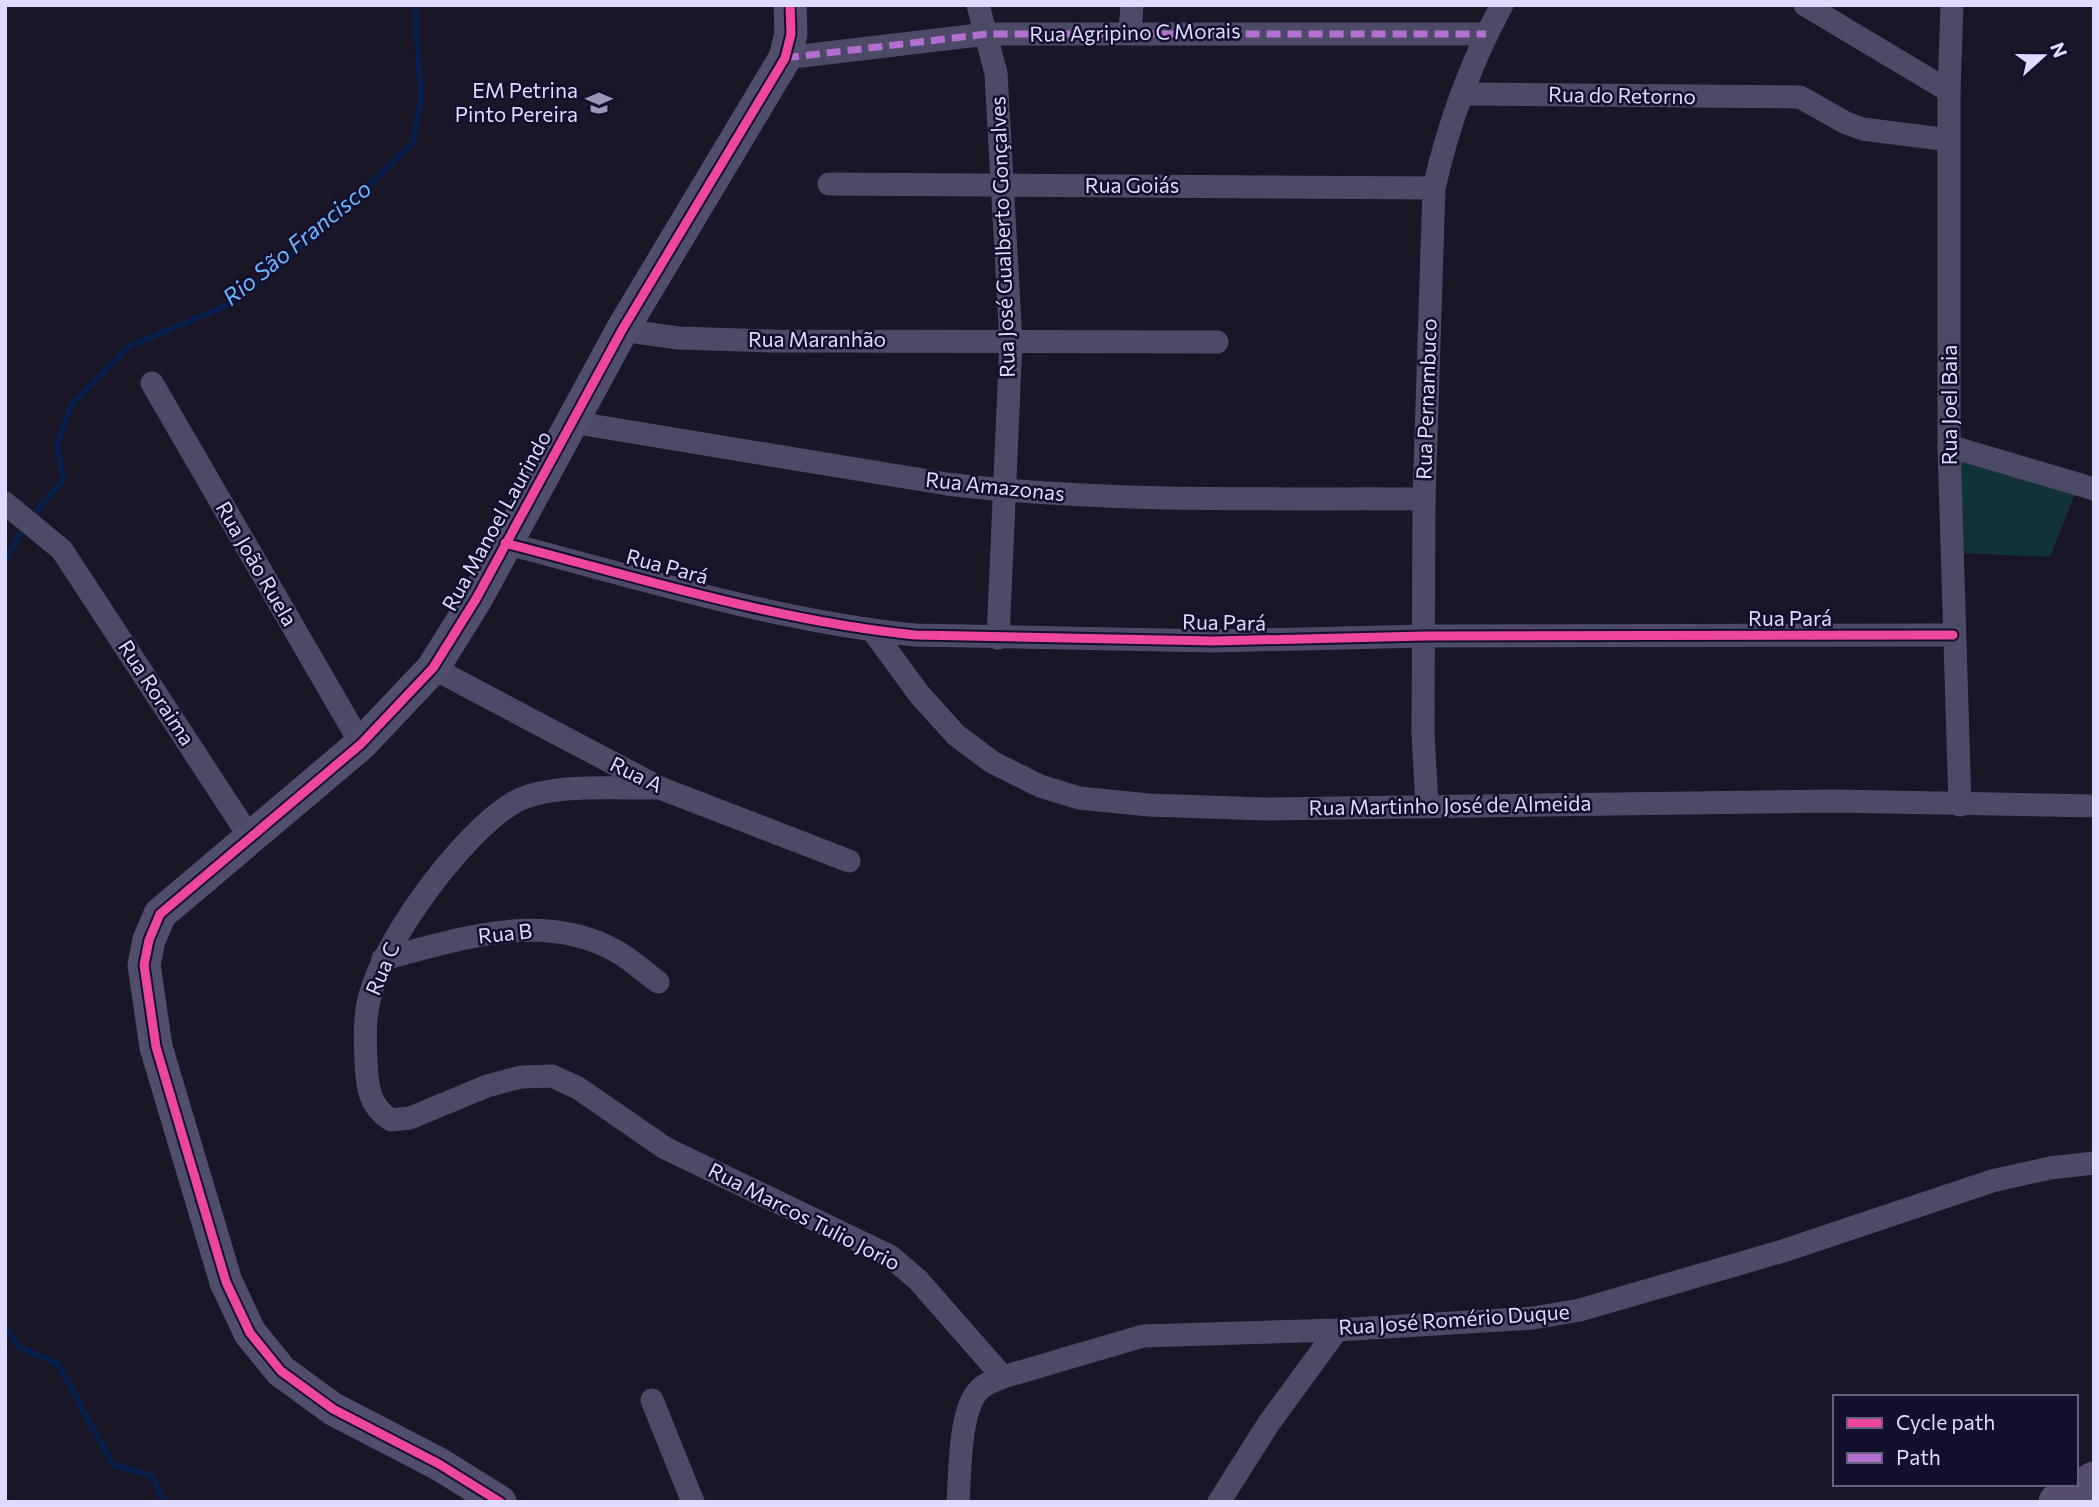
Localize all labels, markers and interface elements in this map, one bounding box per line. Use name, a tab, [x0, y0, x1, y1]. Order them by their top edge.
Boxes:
street label: Rua Agripino C Morais	[1029, 17, 1241, 46]
north arrow	[2008, 21, 2078, 91]
text: N	[2046, 39, 2073, 61]
place label: EM Petrina Pinto Pereira	[455, 77, 578, 126]
street label: Rua do Retorno	[1548, 81, 1696, 108]
school or university icon: EM Petrina Pinto Pereira	[584, 88, 614, 118]
street label: Rua José Gualberto Gonçalves	[984, 96, 1019, 378]
street label: Rua Goiás	[1085, 172, 1179, 197]
water label: Rio São Francisco	[216, 174, 376, 311]
street label: Rua Pernambuco	[1410, 318, 1441, 480]
street label: Rua Maranhão	[748, 326, 886, 351]
street label: Rua Joel Baia	[1936, 345, 1961, 465]
street label: Rua Manoel Laurindo	[436, 426, 556, 615]
street label: Rua Amazonas	[924, 466, 1066, 505]
street label: Rua João Ruela	[212, 496, 303, 630]
street label: Rua Pará	[624, 543, 711, 588]
street label: Rua Pará	[1748, 605, 1832, 630]
street label: Rua Pará	[1182, 608, 1266, 635]
street label: Rua Roraima	[114, 635, 201, 750]
street label: Rua A	[606, 750, 667, 797]
street label: Rua Martinho José de Almeida	[1308, 790, 1592, 819]
street label: Rua B	[477, 917, 533, 948]
street label: Rua C	[359, 938, 404, 999]
street label: Rua Marcos Tulio Jorio	[705, 1156, 905, 1275]
street label: Rua José Romério Duque	[1337, 1298, 1570, 1339]
legend	[1833, 1395, 2078, 1486]
text: Cycle path	[1896, 1409, 1995, 1434]
text: Path	[1896, 1444, 1941, 1469]

